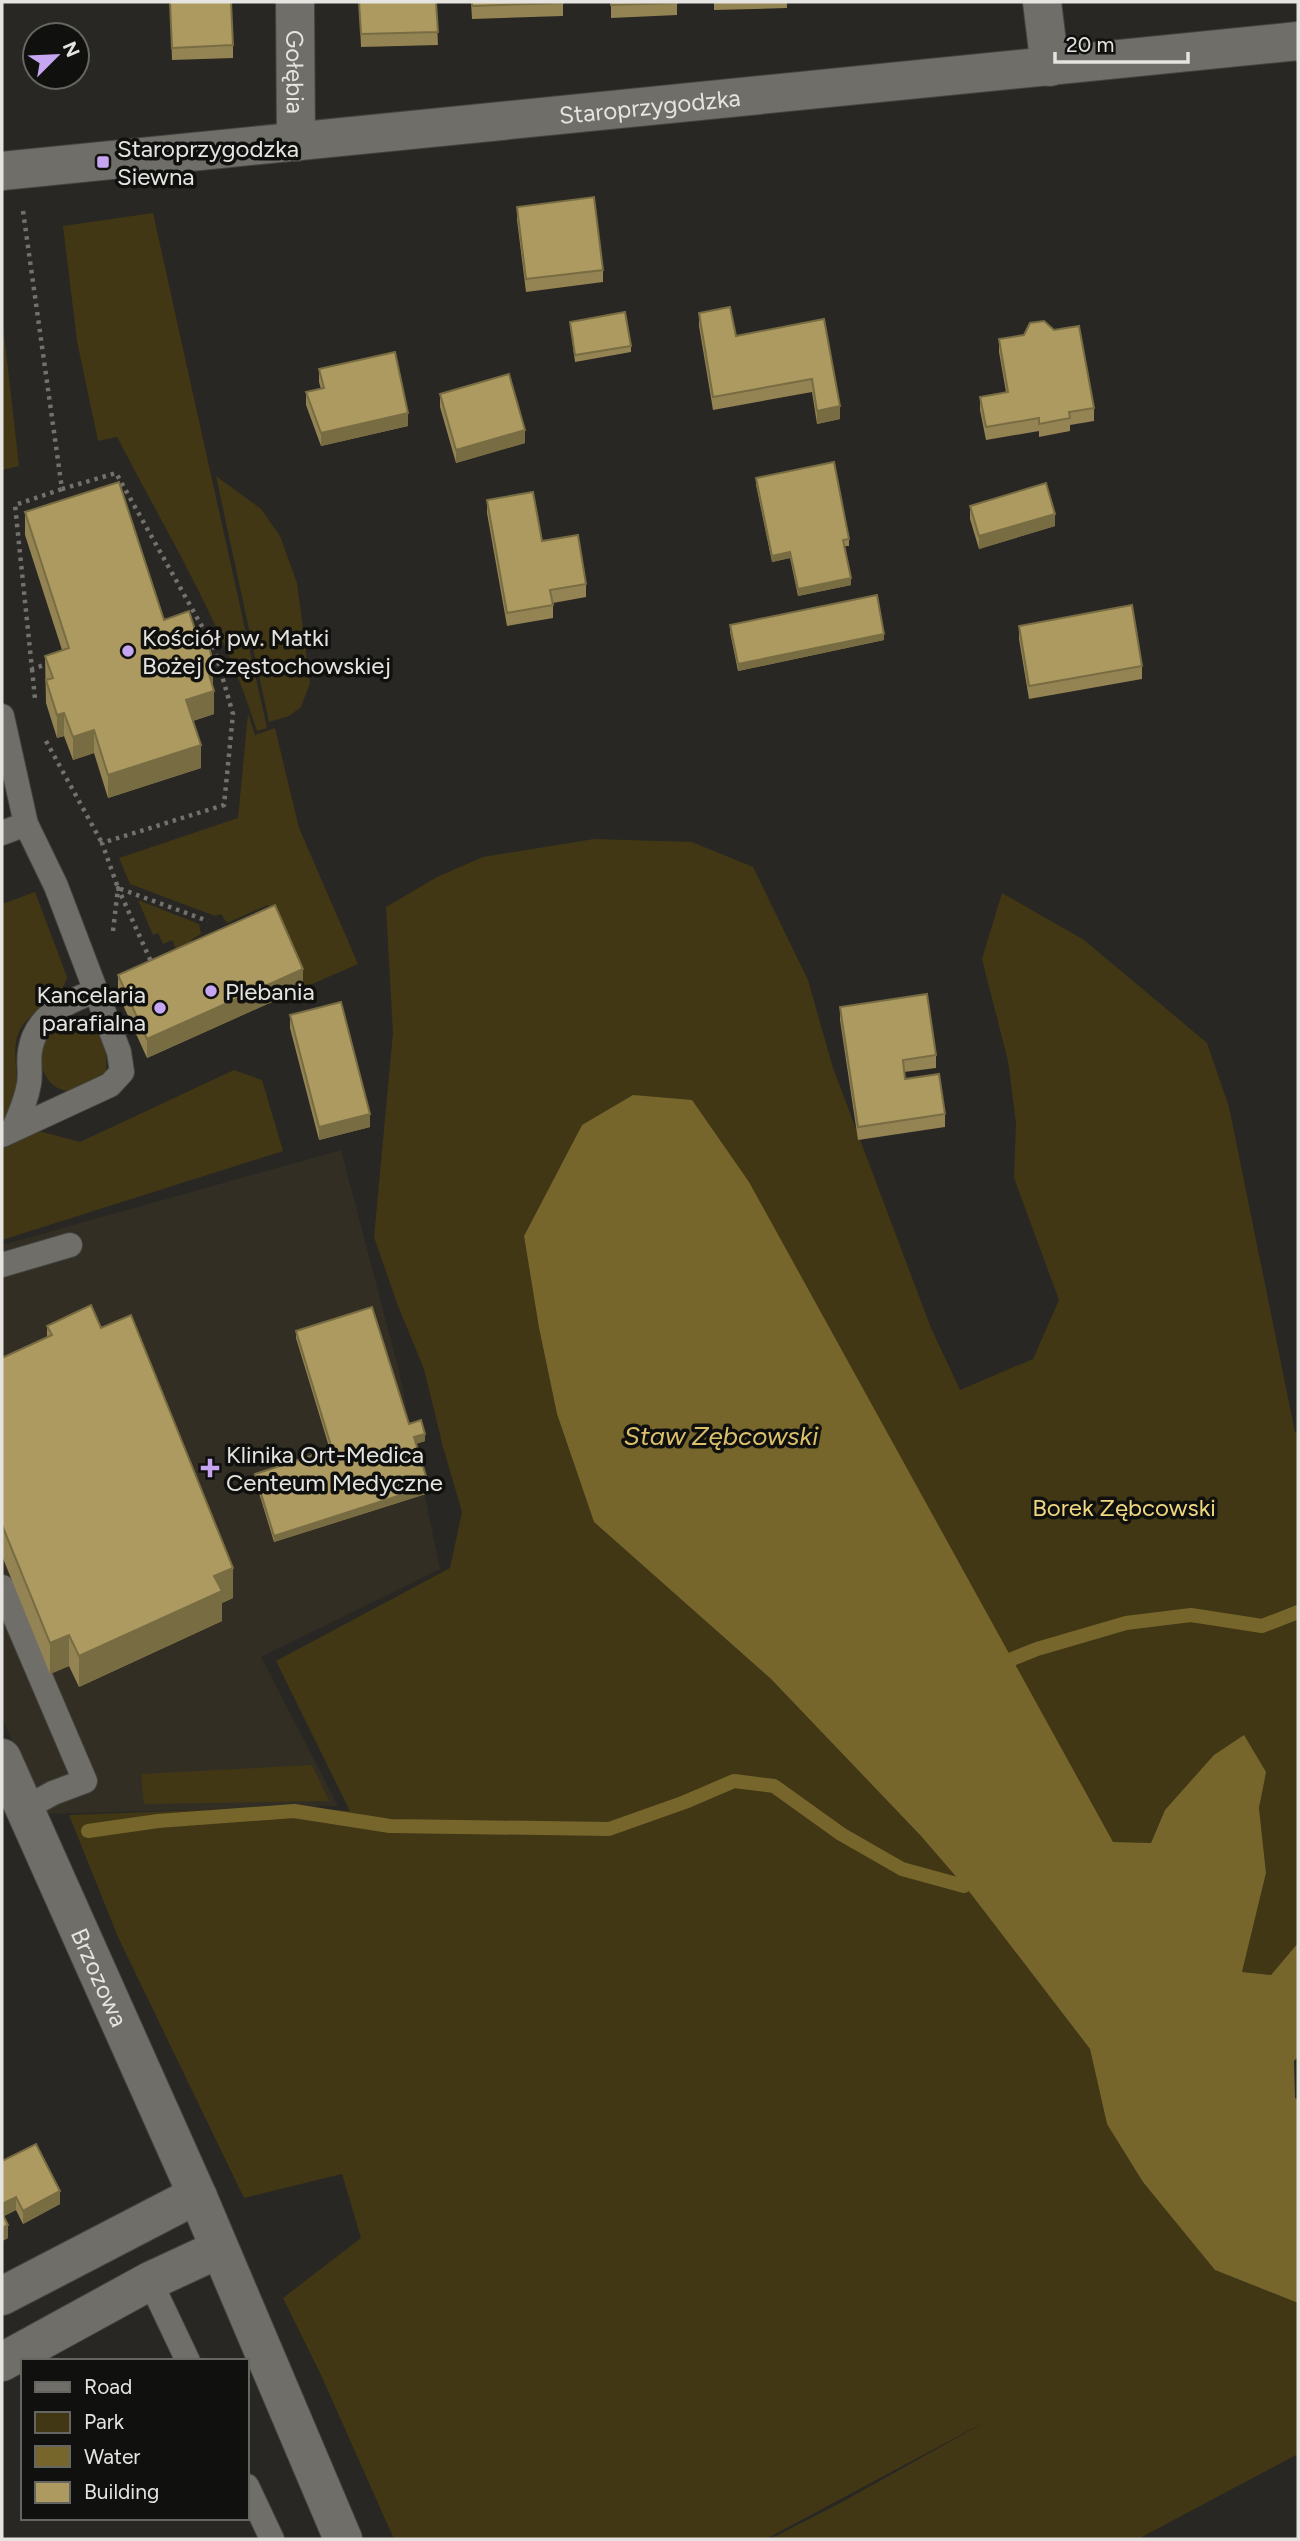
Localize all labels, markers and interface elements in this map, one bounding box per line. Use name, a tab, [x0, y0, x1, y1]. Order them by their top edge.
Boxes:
north arrow	[21, 21, 91, 91]
scale bar	[1055, 21, 1188, 65]
street label: Gołębia	[281, 30, 310, 114]
text: 20 m	[1066, 32, 1114, 57]
text: N	[58, 38, 85, 61]
street label: Staroprzygodzka	[558, 83, 742, 130]
place label: Staroprzygodzka Siewna	[117, 134, 299, 191]
marker: Staroprzygodzka Siewna	[95, 154, 111, 170]
place label: Kościół pw. Matki Bożej Częstochowskiej	[142, 623, 391, 680]
marker: Kościół pw. Matki Bożej Częstochowskiej	[120, 643, 136, 659]
place label: Plebania	[225, 977, 315, 1006]
place label: Kancelaria parafialna	[36, 980, 146, 1037]
marker: Plebania	[203, 983, 219, 999]
marker: Kancelaria parafialna	[152, 1000, 168, 1016]
water label: Staw Zębcowski	[624, 1420, 819, 1452]
place label: Klinika Ort-Medica Centeum Medyczne	[226, 1440, 443, 1497]
marker: Klinika Ort-Medica Centeum Medyczne	[200, 1458, 220, 1478]
park label: Borek Zębcowski	[1032, 1493, 1216, 1522]
street label: Brzozowa	[65, 1923, 134, 2031]
legend	[21, 2359, 248, 2520]
text: Road	[84, 2374, 132, 2399]
text: Park	[84, 2409, 125, 2434]
text: Water	[84, 2444, 140, 2469]
text: Building	[84, 2479, 159, 2504]

